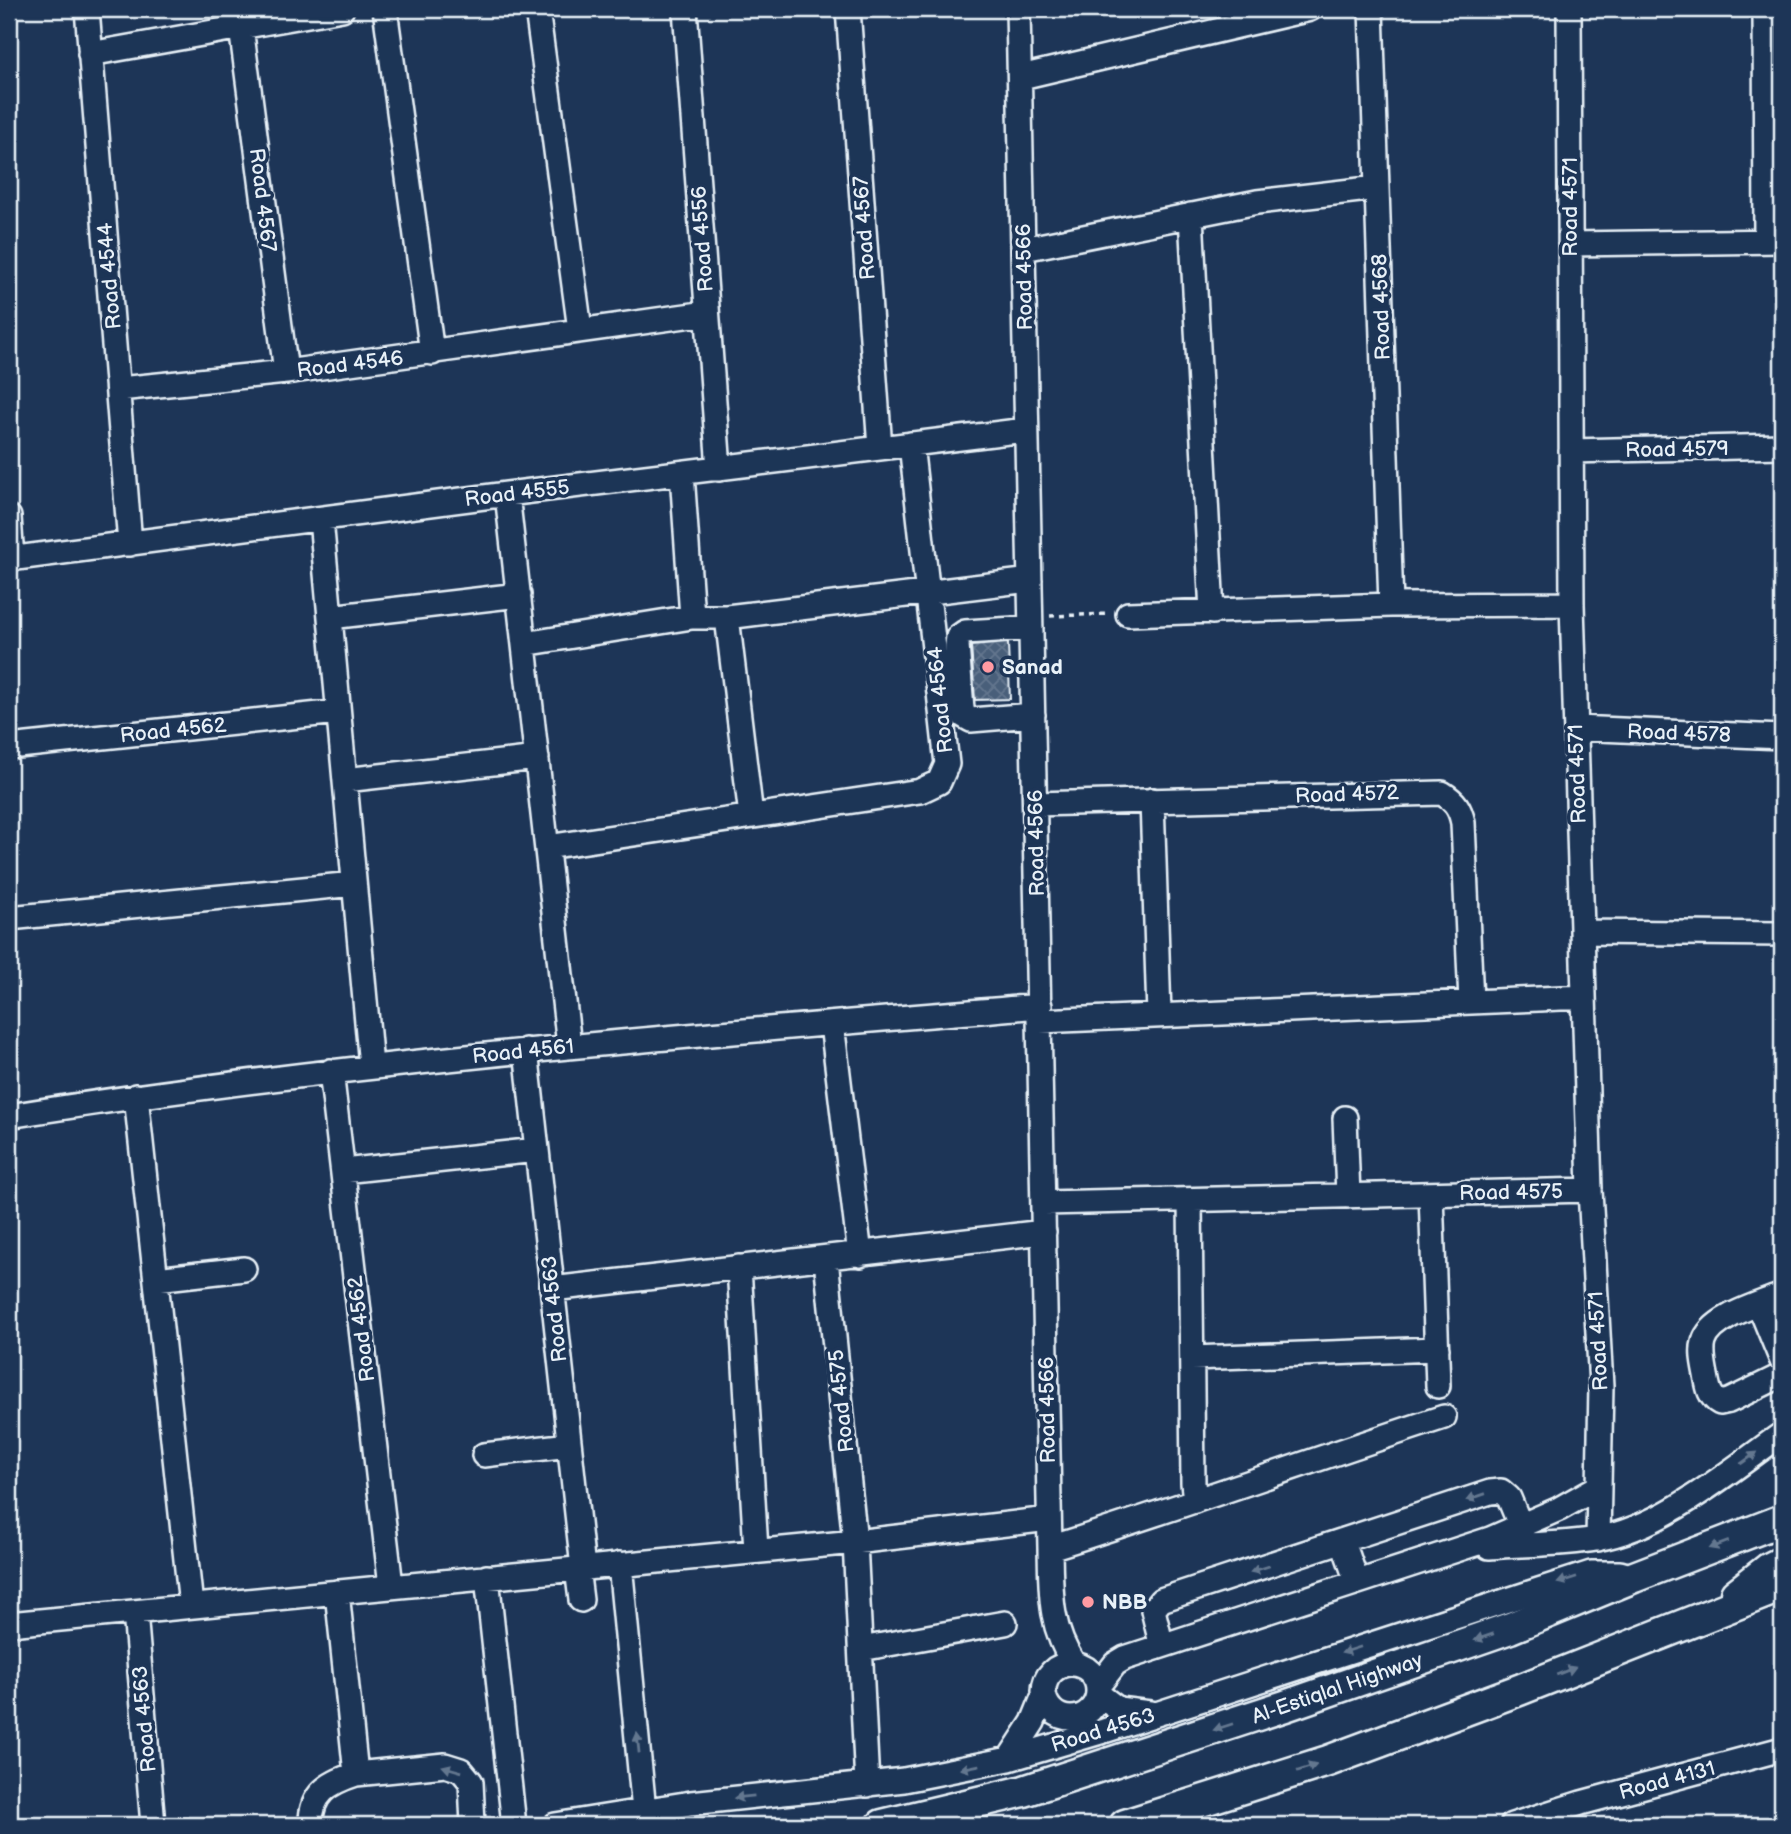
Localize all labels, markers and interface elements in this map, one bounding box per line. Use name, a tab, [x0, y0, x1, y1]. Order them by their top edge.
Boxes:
street label: Road 4567	[244, 147, 281, 254]
street label: Road 4571	[1558, 157, 1583, 257]
street label: Road 4567	[848, 174, 881, 281]
street label: Road 4556	[686, 185, 719, 293]
street label: Road 4544	[92, 221, 127, 330]
street label: Road 4566	[1011, 223, 1038, 331]
street label: Road 4568	[1367, 253, 1396, 361]
street label: Road 4546	[295, 346, 405, 383]
street label: Road 4579	[1625, 436, 1729, 463]
street label: Road 4555	[463, 475, 571, 512]
street label: Road 4564	[922, 645, 959, 754]
place label: Sanad	[1002, 655, 1063, 680]
marker: Sanad	[980, 659, 996, 675]
street label: Road 4562	[119, 712, 228, 748]
street label: Road 4578	[1627, 719, 1731, 748]
street label: Road 4571	[1563, 724, 1592, 824]
street label: Road 4572	[1295, 780, 1400, 809]
street label: Road 4566	[1023, 789, 1050, 897]
street label: Road 4561	[471, 1034, 575, 1069]
street label: Road 4575	[1459, 1179, 1563, 1206]
street label: Road 4563	[536, 1254, 573, 1363]
street label: Road 4562	[343, 1274, 380, 1383]
street label: Road 4571	[1583, 1291, 1614, 1391]
street label: Road 4575	[824, 1348, 859, 1454]
street label: Road 4566	[1034, 1356, 1061, 1464]
one-way arrow	[1740, 1451, 1758, 1465]
one-way arrow	[1465, 1492, 1486, 1503]
one-way arrow	[1708, 1539, 1729, 1550]
one-way arrow	[1249, 1564, 1270, 1575]
one-way arrow	[1557, 1575, 1578, 1586]
place label: NBB	[1102, 1590, 1148, 1615]
marker: NBB	[1080, 1594, 1096, 1610]
one-way arrow	[1474, 1632, 1495, 1643]
one-way arrow	[1340, 1646, 1361, 1656]
street label: Al-Estiqlal Highway	[1248, 1647, 1426, 1729]
street label: Road 4563	[127, 1665, 162, 1773]
one-way arrow	[1555, 1665, 1576, 1676]
street label: Road 4563	[1048, 1703, 1158, 1758]
one-way arrow	[1212, 1722, 1233, 1733]
one-way arrow	[632, 1731, 643, 1753]
street label: Road 4131	[1616, 1756, 1718, 1805]
one-way arrow	[959, 1762, 981, 1773]
one-way arrow	[1297, 1762, 1318, 1773]
one-way arrow	[440, 1763, 462, 1774]
one-way arrow	[733, 1792, 755, 1803]

